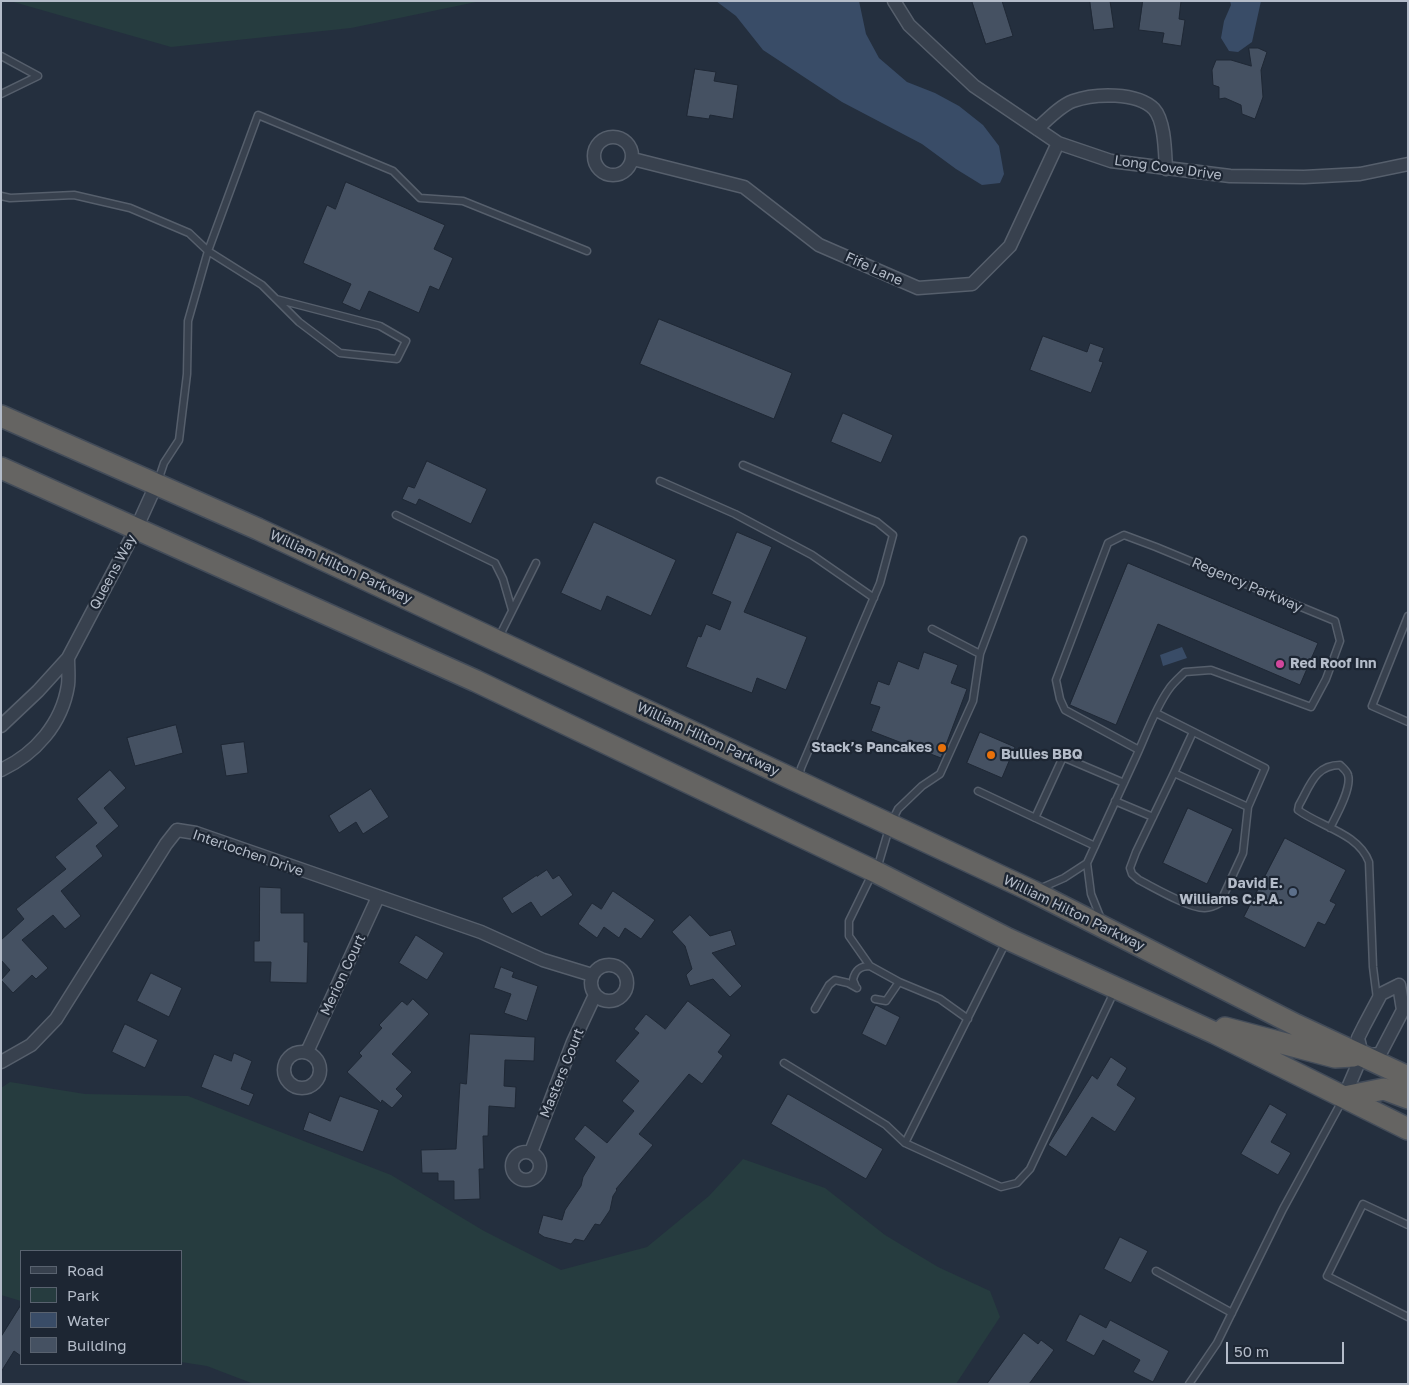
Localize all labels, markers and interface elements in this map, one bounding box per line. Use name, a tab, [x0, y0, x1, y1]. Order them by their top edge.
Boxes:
street label: Long Cove Drive	[1113, 152, 1223, 184]
street label: Fife Lane	[843, 249, 905, 289]
street label: William Hilton Parkway	[267, 527, 415, 607]
street label: Queens Way	[86, 531, 140, 613]
street label: Regency Parkway	[1189, 554, 1305, 616]
place label: Red Roof Inn	[1290, 656, 1376, 672]
marker: Red Roof Inn	[1274, 658, 1286, 670]
street label: William Hilton Parkway	[634, 699, 782, 779]
place label: Stack’s Pancakes	[811, 740, 932, 756]
marker: Stack’s Pancakes	[936, 742, 948, 754]
place label: Bullies BBQ	[1001, 747, 1082, 763]
marker: Bullies BBQ	[985, 749, 997, 761]
street label: Interlochen Drive	[190, 826, 306, 880]
street label: William Hilton Parkway	[1000, 871, 1148, 955]
place label: David E. Williams C.P.A.	[1179, 876, 1283, 909]
marker: David E. Williams C.P.A.	[1287, 886, 1299, 898]
street label: Merion Court	[317, 932, 369, 1018]
street label: Masters Court	[536, 1026, 588, 1120]
legend	[20, 1250, 182, 1365]
text: Road	[67, 1261, 104, 1279]
text: Park	[67, 1286, 99, 1304]
text: Water	[67, 1311, 110, 1329]
scale bar	[1229, 1332, 1346, 1364]
text: Building	[67, 1336, 127, 1354]
text: 50 m	[1234, 1342, 1269, 1360]

